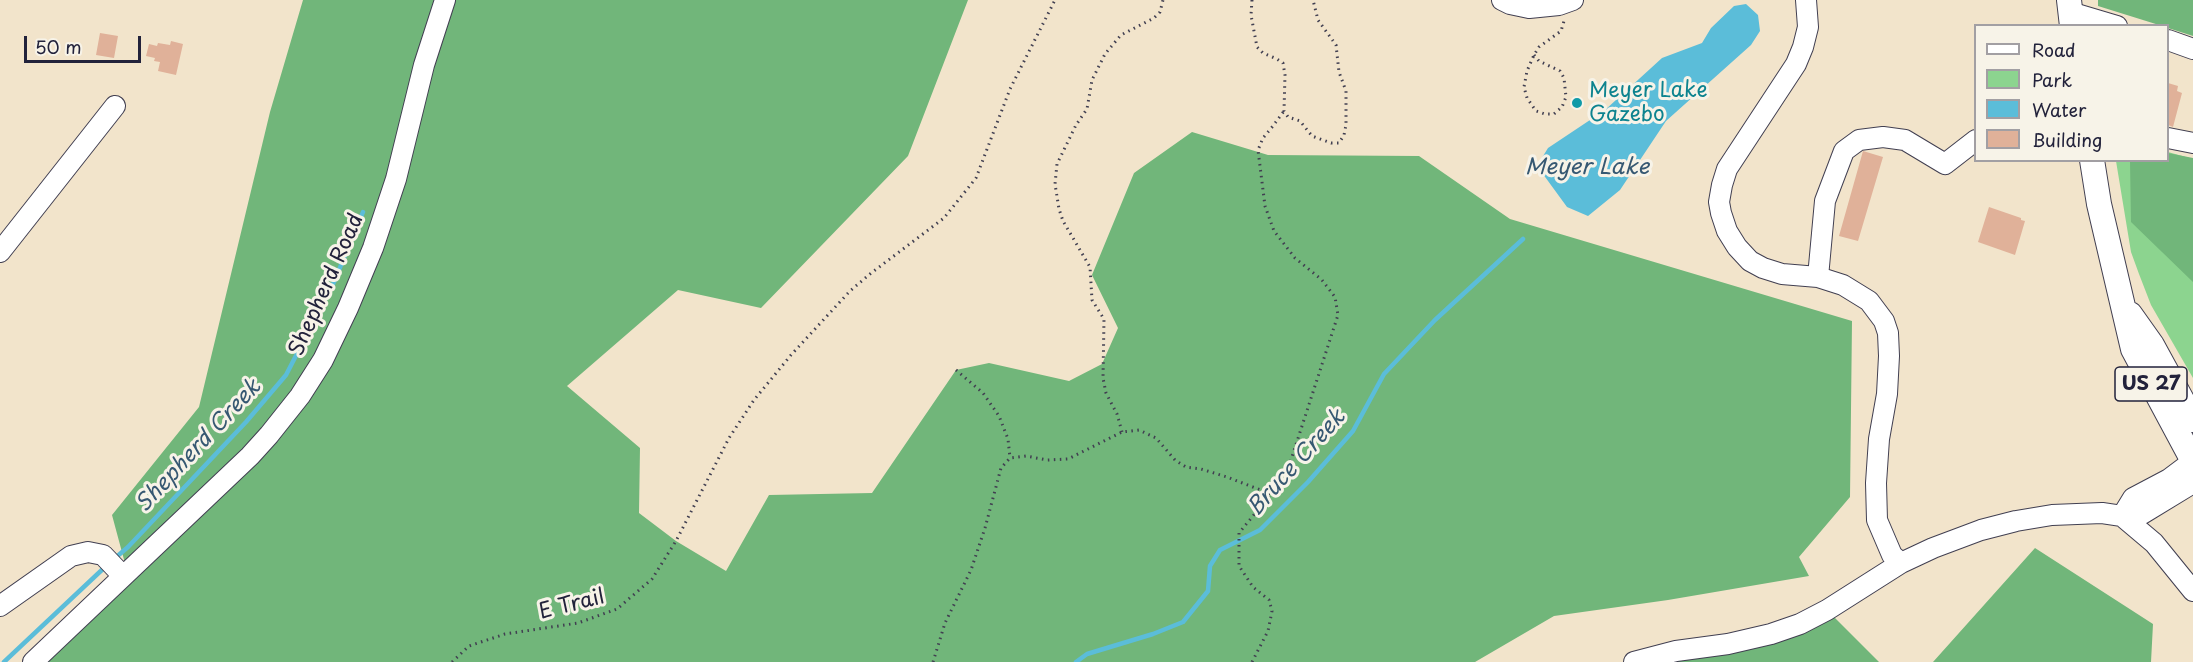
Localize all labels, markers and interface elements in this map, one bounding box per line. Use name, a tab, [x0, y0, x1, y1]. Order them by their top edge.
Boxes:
scale bar	[27, 24, 144, 62]
legend	[1974, 24, 2169, 162]
text: 50 m	[35, 33, 82, 60]
text: Road	[2032, 36, 2076, 63]
text: Park	[2032, 66, 2072, 93]
place label: Meyer Lake Gazebo	[1589, 78, 1708, 128]
marker: Meyer Lake Gazebo	[1570, 96, 1584, 110]
text: Water	[2032, 96, 2086, 123]
text: Building	[2032, 126, 2102, 153]
water label: Meyer Lake	[1525, 155, 1649, 181]
street label: Shepherd Road	[284, 210, 370, 360]
road number: US 27	[2115, 367, 2187, 401]
water label: Shepherd Creek	[131, 374, 267, 518]
water label: Bruce Creek	[1243, 405, 1351, 521]
street label: E Trail	[536, 585, 608, 625]

